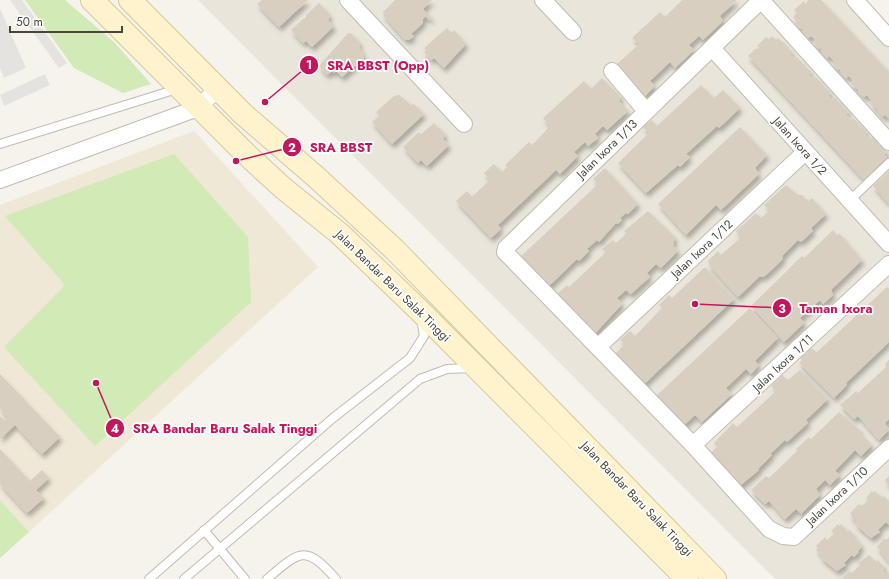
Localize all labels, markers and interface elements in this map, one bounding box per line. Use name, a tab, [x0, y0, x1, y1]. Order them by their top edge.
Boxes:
scale bar	[10, 8, 122, 34]
text: 50 m	[16, 13, 43, 31]
callout: SRA BBST (Opp)	[299, 53, 437, 78]
text: 1	[306, 56, 312, 74]
text: SRA BBST (Opp)	[327, 56, 429, 75]
street label: Jalan Ixora 1/2	[767, 111, 831, 179]
street label: Jalan Ixora 1/13	[571, 115, 642, 184]
callout: SRA BBST	[282, 135, 381, 160]
text: SRA BBST	[310, 138, 373, 157]
text: 2	[288, 139, 296, 157]
street label: Jalan Ixora 1/12	[666, 215, 737, 284]
street label: Jalan Bandar Baru Salak Tinggi	[330, 225, 455, 346]
callout: Taman Ixora	[772, 296, 881, 321]
text: Taman Ixora	[800, 299, 872, 318]
text: 3	[778, 300, 786, 318]
street label: Jalan Ixora 1/11	[747, 330, 817, 397]
callout: SRA Bandar Baru Salak Tinggi	[105, 416, 325, 441]
text: SRA Bandar Baru Salak Tinggi	[133, 419, 317, 438]
text: 4	[111, 420, 119, 438]
street label: Jalan Bandar Baru Salak Tinggi	[576, 436, 697, 561]
street label: Jalan Ixora 1/10	[800, 462, 872, 531]

